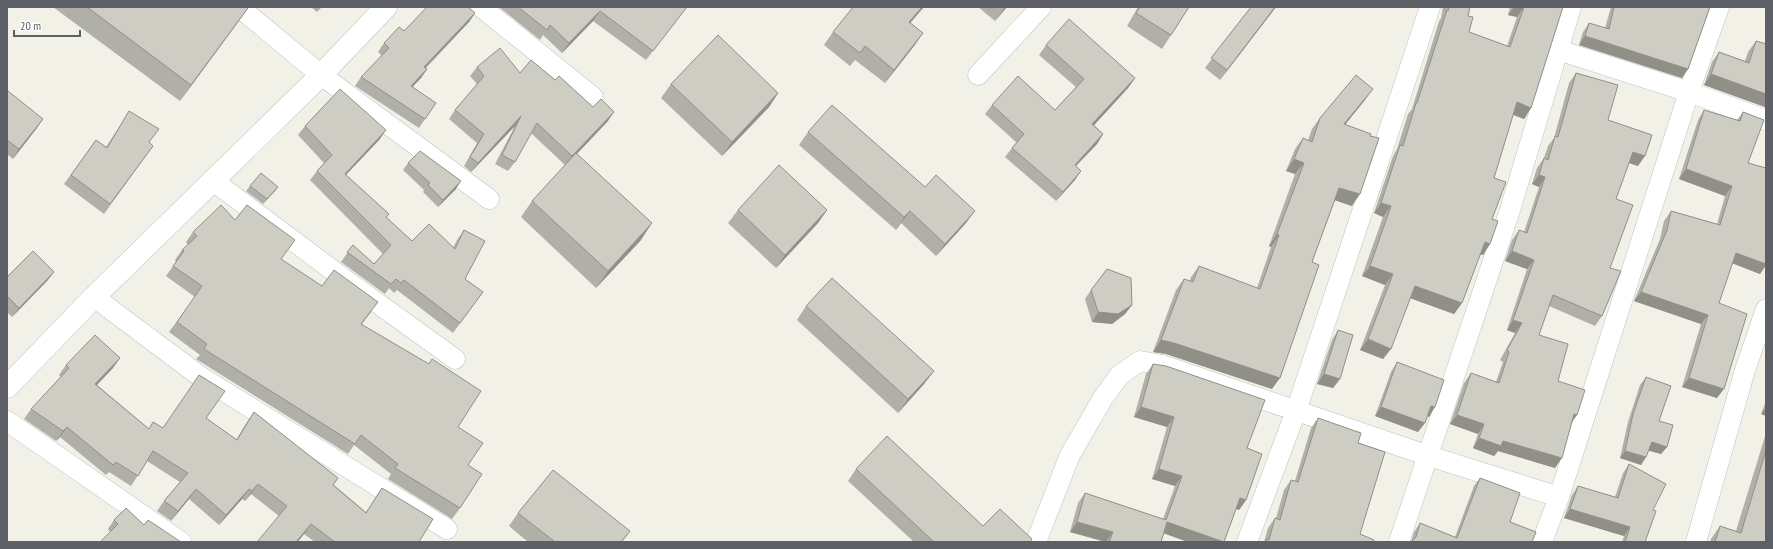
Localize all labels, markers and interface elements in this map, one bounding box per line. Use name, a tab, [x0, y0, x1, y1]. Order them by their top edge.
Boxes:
scale bar	[14, 12, 80, 38]
text: 20 m	[20, 18, 41, 33]

